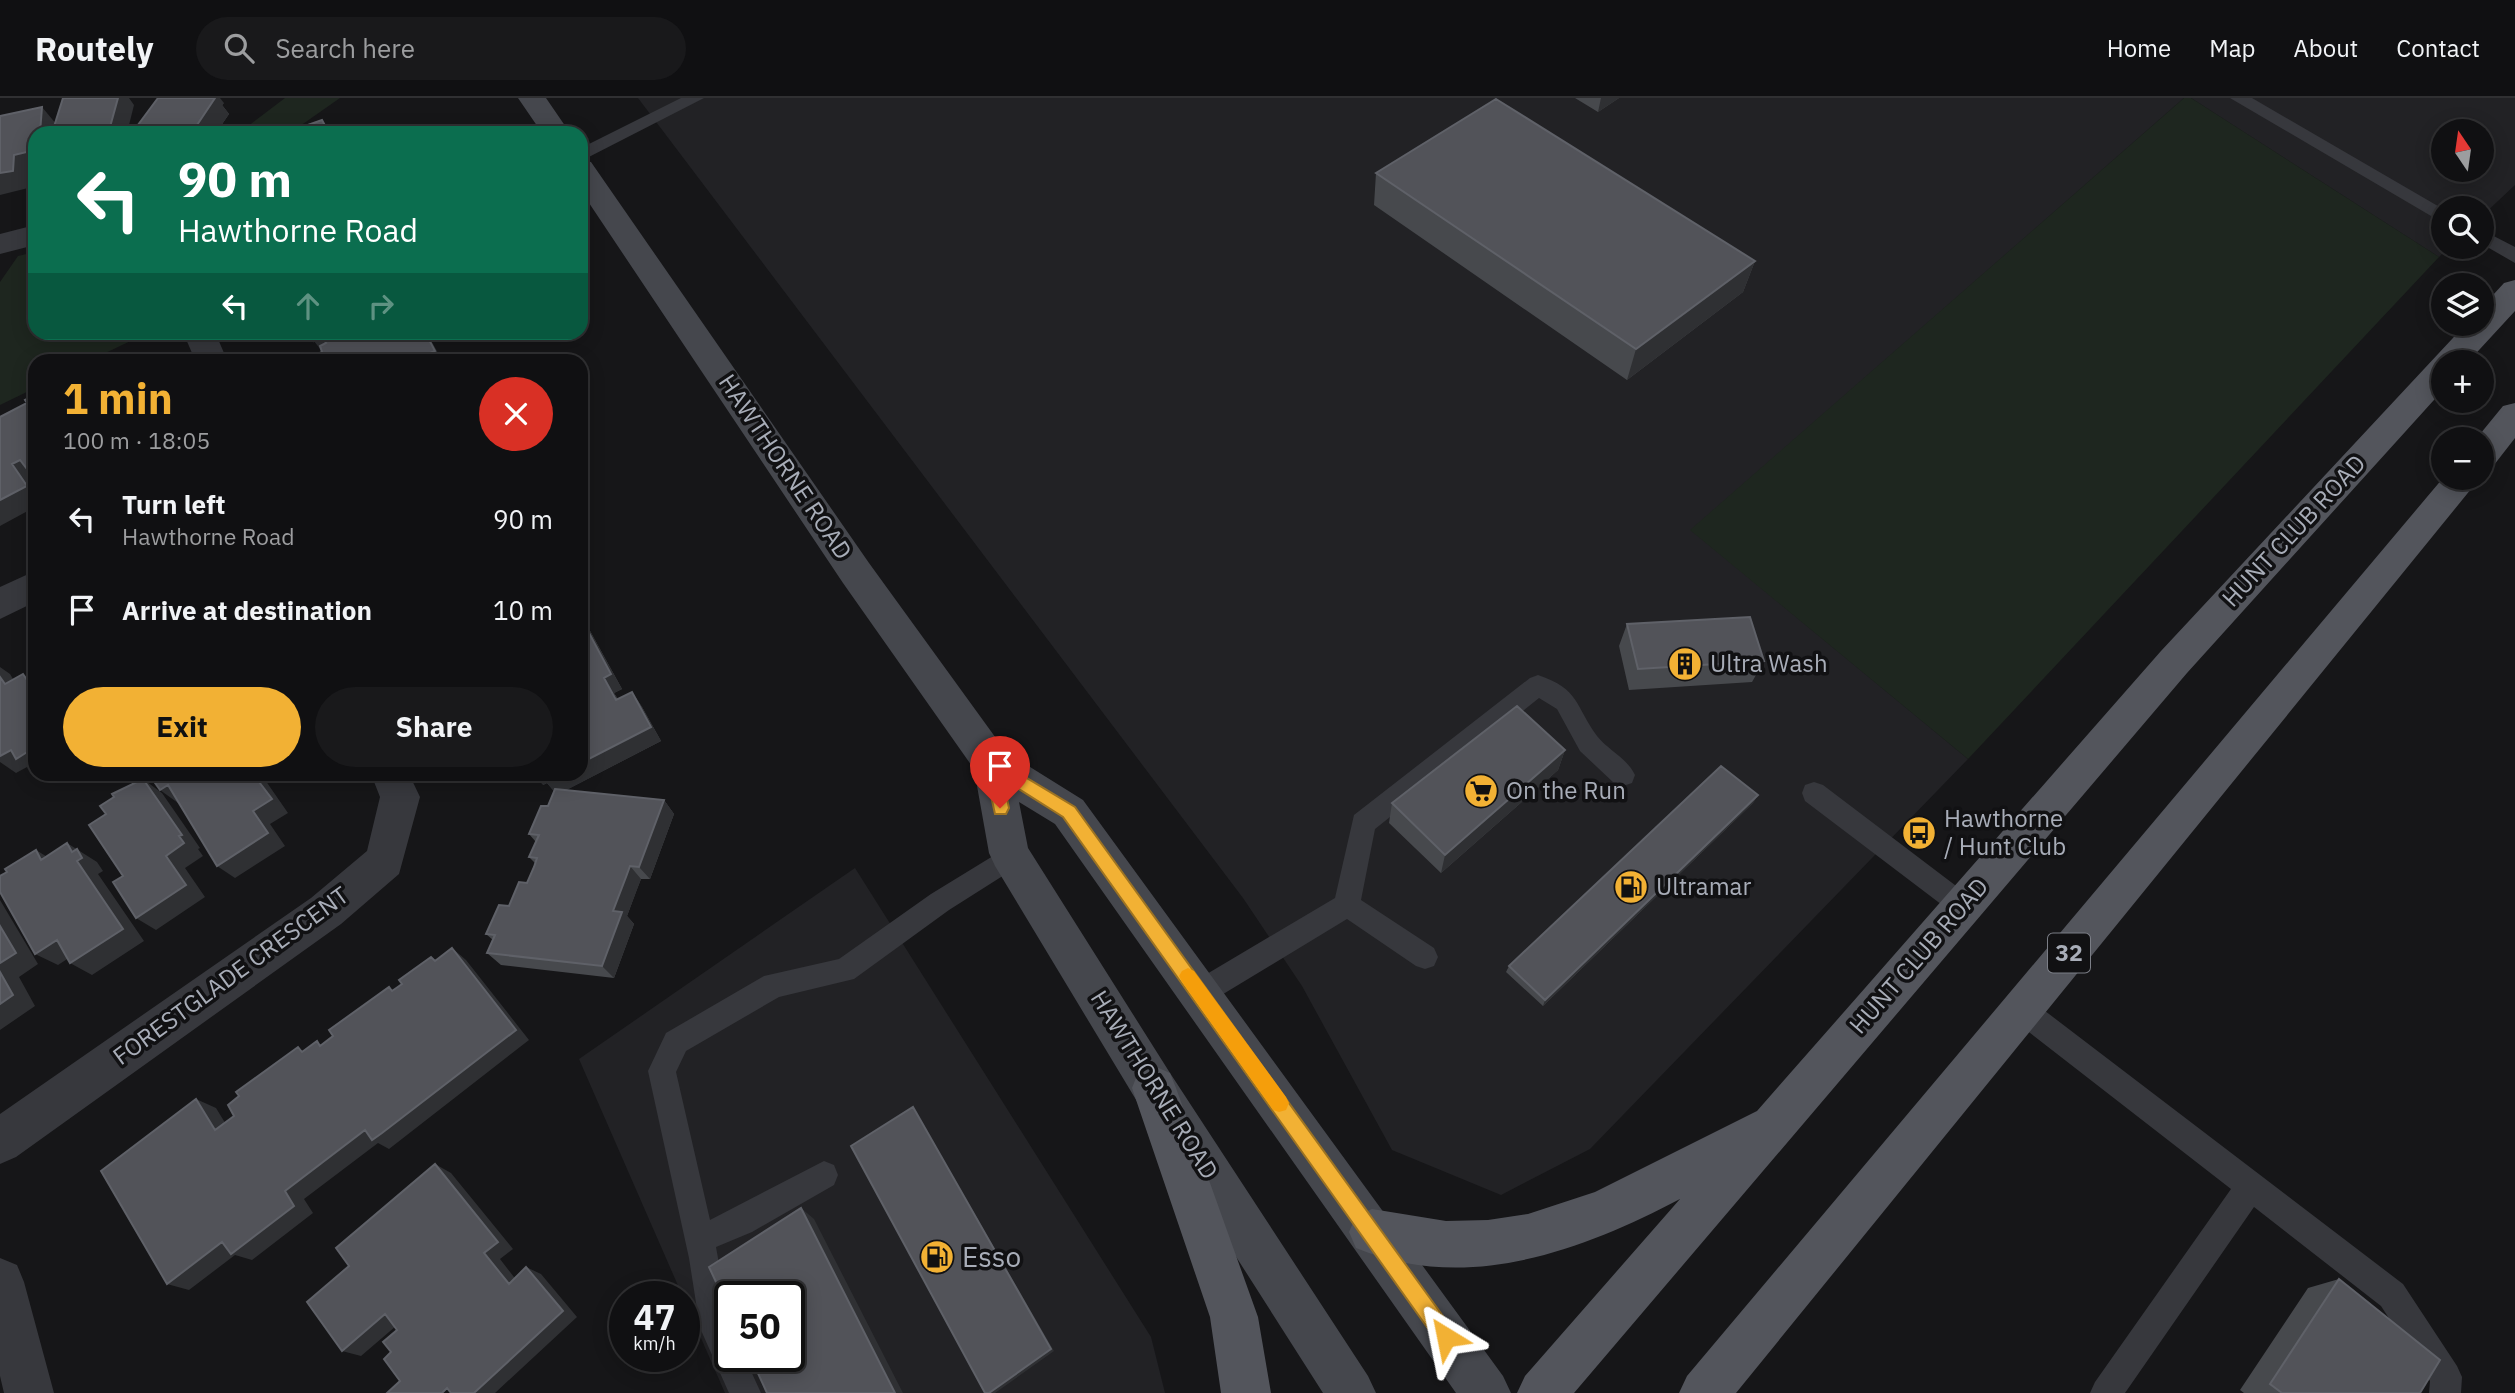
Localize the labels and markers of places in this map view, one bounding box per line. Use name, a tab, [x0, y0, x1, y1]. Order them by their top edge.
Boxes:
building icon: Ultra Wash	[1666, 645, 1704, 683]
place label: Ultra Wash	[1710, 647, 1828, 679]
pin	[970, 736, 1030, 808]
supermarket icon: On the Run	[1462, 772, 1500, 810]
place label: On the Run	[1506, 774, 1626, 806]
place label: Hawthorne / Hunt Club	[1944, 802, 2066, 862]
bus stop icon: Hawthorne / Hunt Club	[1900, 814, 1938, 852]
fuel station icon: Ultramar	[1612, 868, 1650, 906]
place label: Ultramar	[1656, 870, 1751, 902]
fuel station icon: Esso	[918, 1238, 956, 1276]
place label: Esso	[962, 1238, 1021, 1275]

